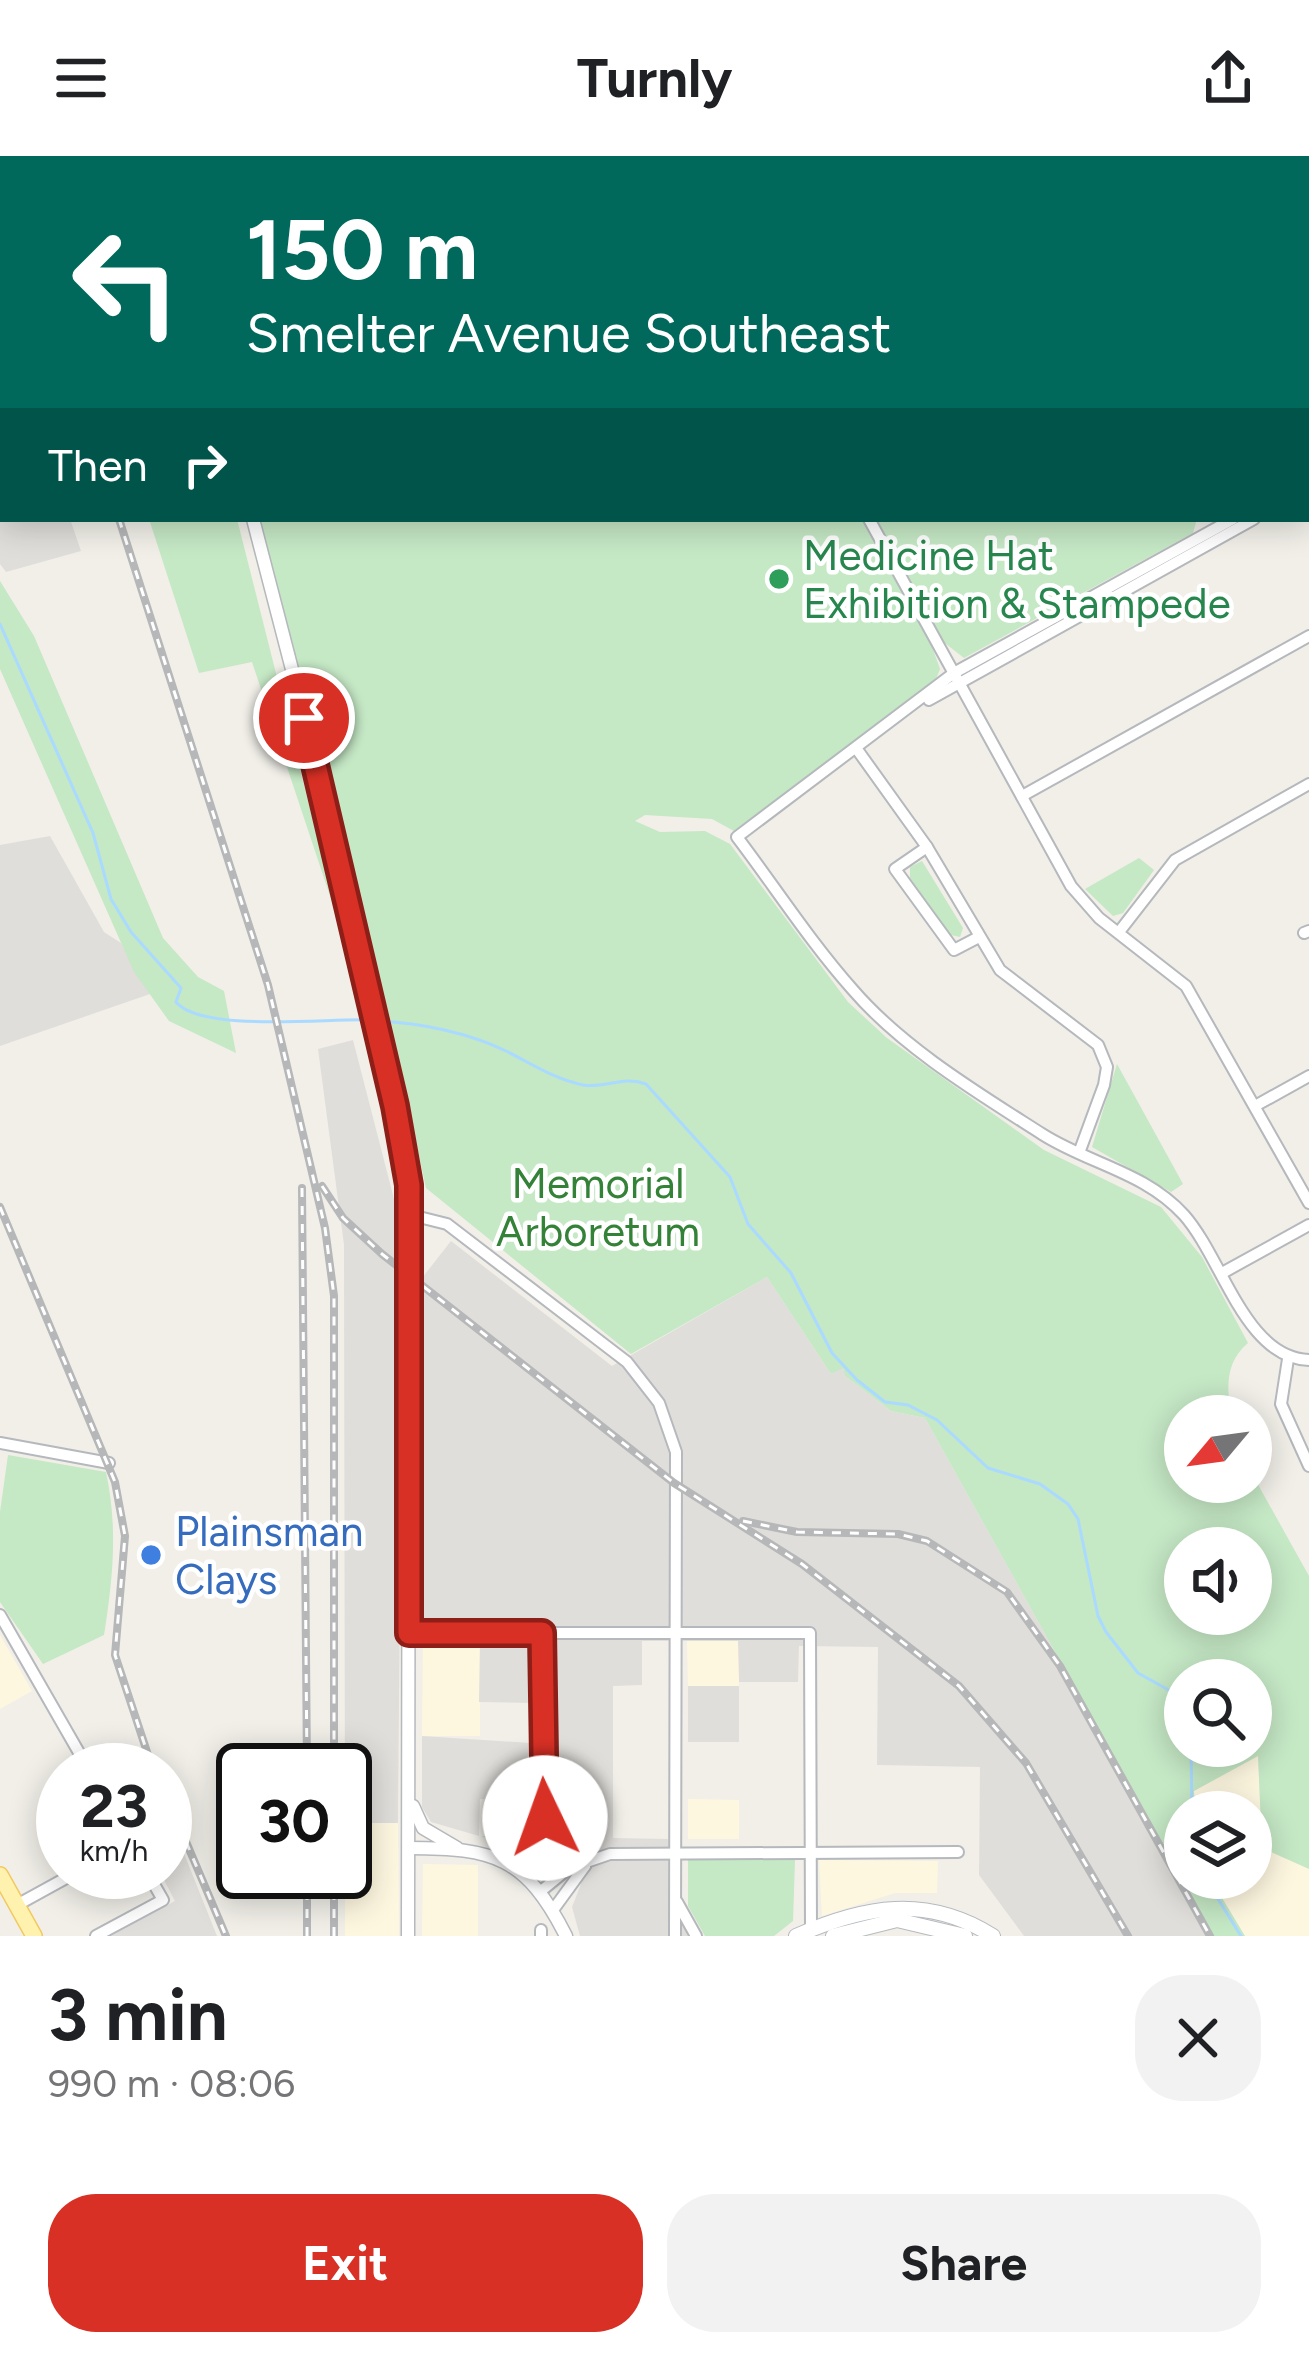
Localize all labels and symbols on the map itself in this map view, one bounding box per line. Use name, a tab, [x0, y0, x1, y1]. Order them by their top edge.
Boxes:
place label: Medicine Hat Exhibition & Stampede	[803, 530, 1231, 629]
marker: Medicine Hat Exhibition & Stampede	[766, 566, 792, 592]
pin	[253, 667, 355, 769]
park label: Memorial Arboretum	[496, 1158, 700, 1257]
north arrow	[1164, 1395, 1272, 1503]
place label: Plainsman Clays	[175, 1506, 363, 1605]
marker: Plainsman Clays	[138, 1542, 164, 1568]
speed limit sign: 30	[216, 1743, 372, 1899]
position arrow	[482, 1755, 608, 1881]

